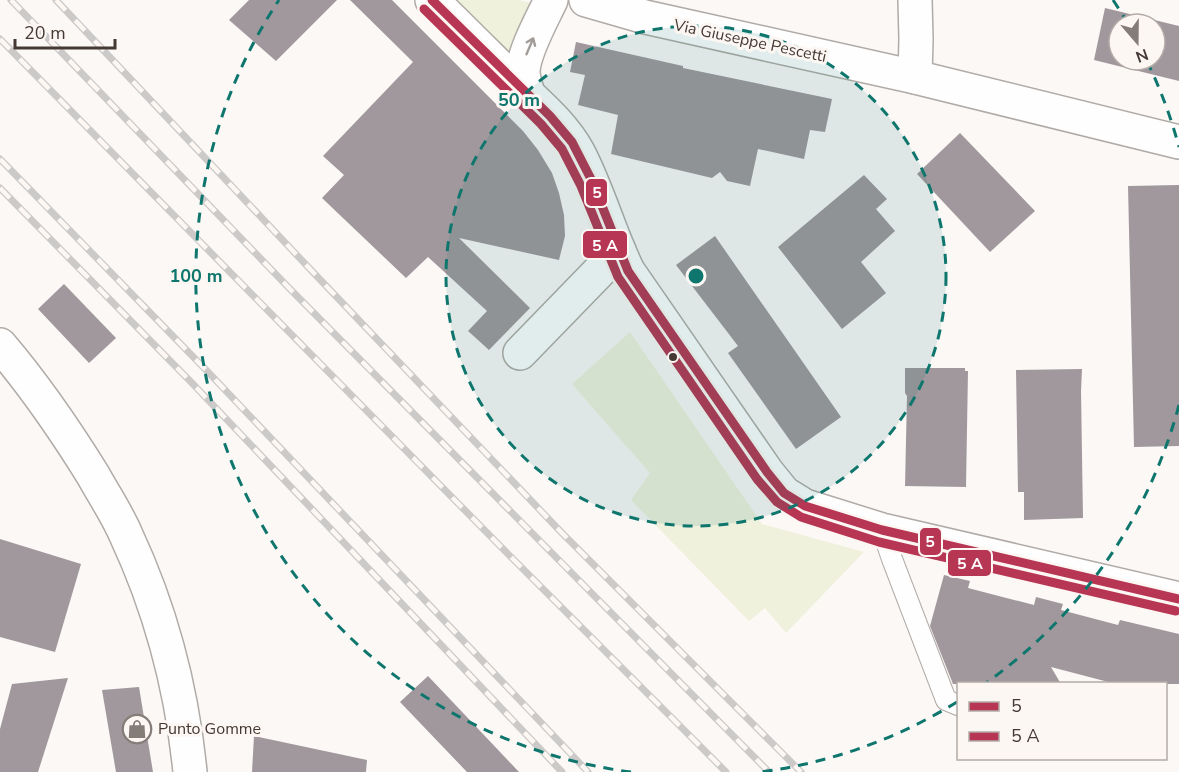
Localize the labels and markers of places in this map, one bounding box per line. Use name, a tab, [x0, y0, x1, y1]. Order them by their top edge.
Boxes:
centre of rings	[686, 266, 706, 286]
unlabelled marker	[667, 351, 679, 363]
shop icon: Punto Gomme	[121, 713, 153, 745]
place label: Punto Gomme	[158, 718, 261, 740]

